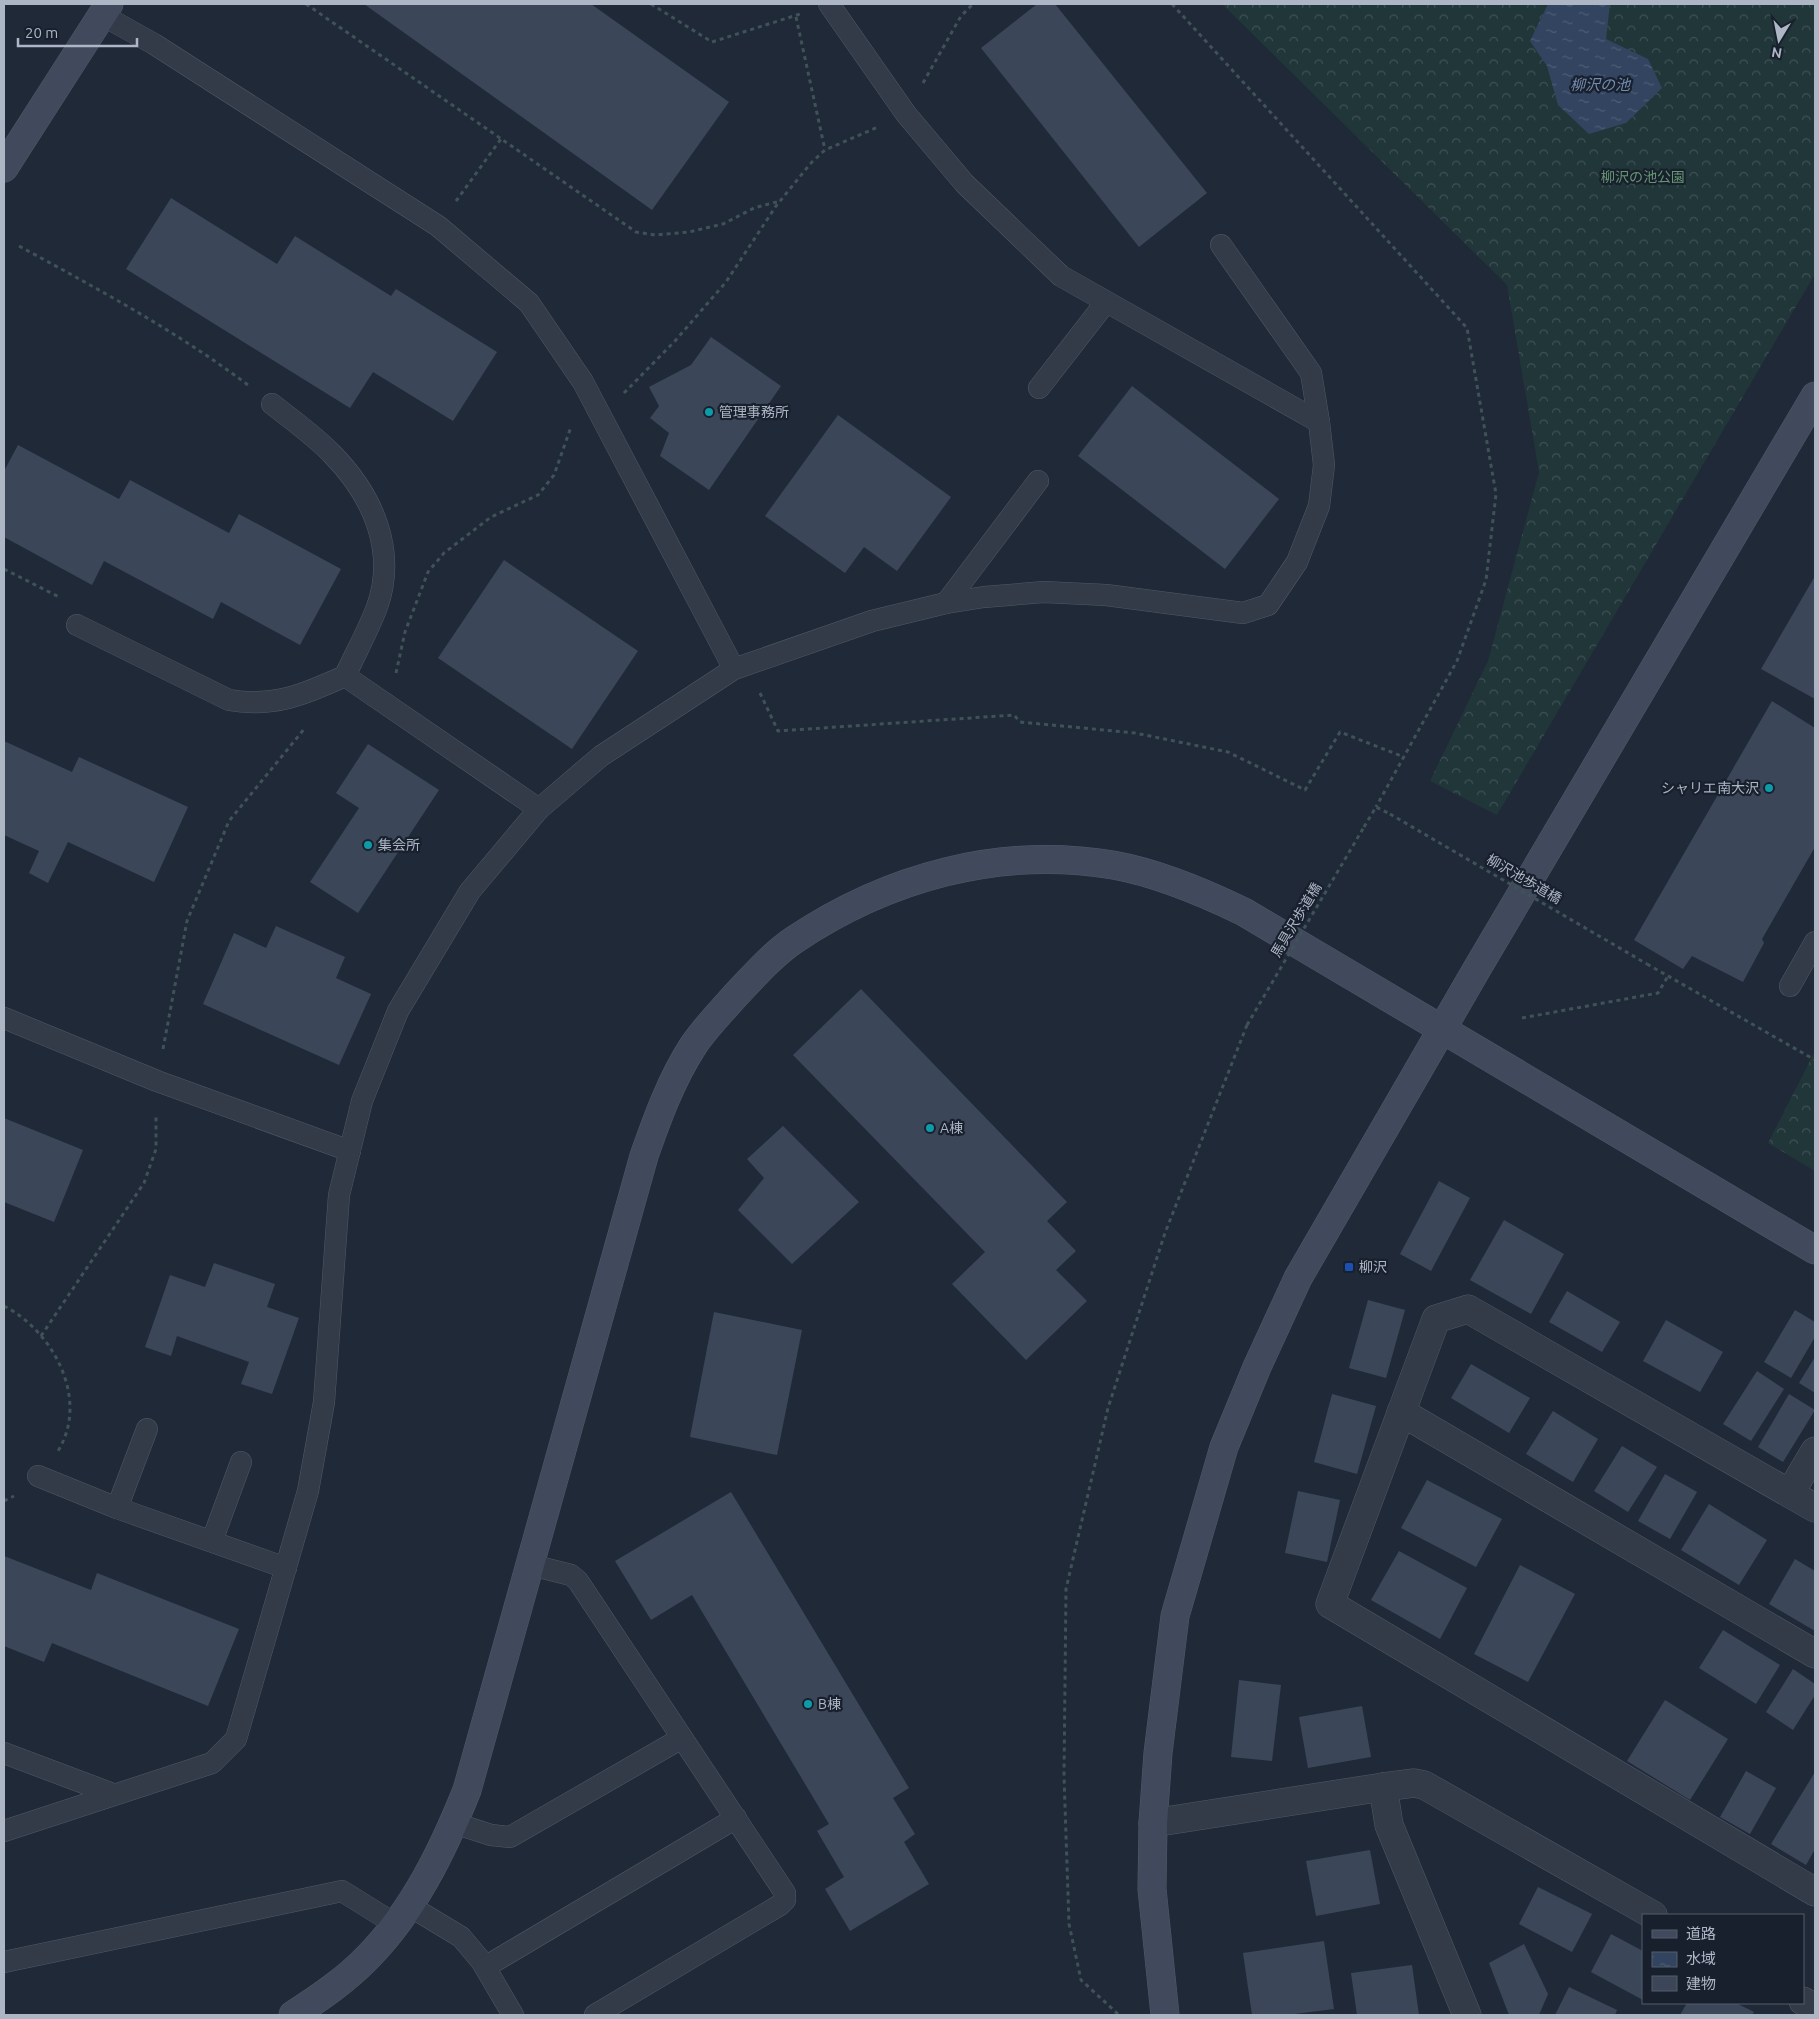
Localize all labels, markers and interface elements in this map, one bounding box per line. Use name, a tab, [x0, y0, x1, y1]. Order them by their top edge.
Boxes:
scale bar	[18, 15, 136, 47]
north arrow	[1754, 15, 1804, 65]
text: 20 m	[25, 24, 58, 41]
text: N	[1770, 44, 1783, 62]
water label: 柳沢の池	[1570, 76, 1632, 93]
park label: 柳沢の池公園	[1601, 169, 1685, 185]
place label: 管理事務所	[719, 404, 789, 420]
marker: 管理事務所	[703, 406, 715, 418]
place label: シャリエ南大沢	[1661, 780, 1759, 796]
marker: シャリエ南大沢	[1763, 782, 1775, 794]
place label: 集会所	[378, 837, 420, 853]
marker: 集会所	[362, 839, 374, 851]
street label: 柳沢池歩道橋	[1484, 851, 1564, 907]
street label: 馬具沢歩道橋	[1268, 880, 1324, 960]
place label: A棟	[940, 1120, 963, 1136]
marker: A棟	[924, 1122, 936, 1134]
place label: 柳沢	[1359, 1259, 1387, 1275]
marker: 柳沢	[1343, 1261, 1355, 1273]
place label: B棟	[818, 1696, 841, 1712]
marker: B棟	[802, 1698, 814, 1710]
legend	[1642, 1914, 1804, 2004]
text: 道路	[1686, 1925, 1716, 1942]
text: 水域	[1686, 1950, 1716, 1967]
text: 建物	[1686, 1975, 1716, 1992]

